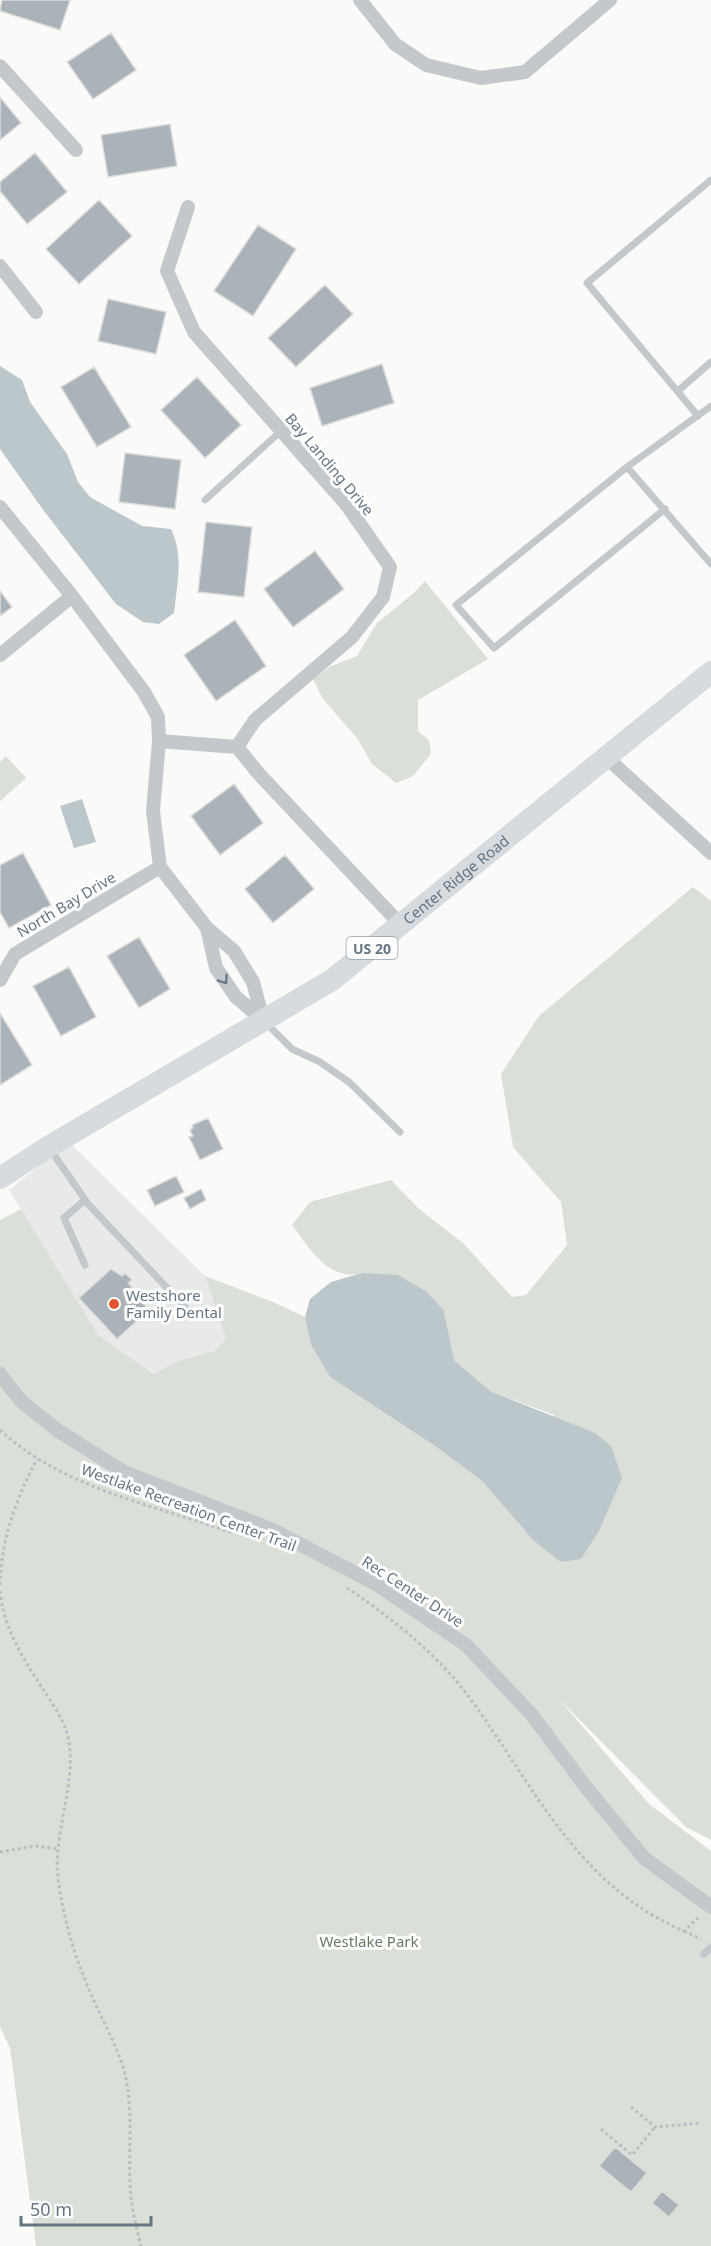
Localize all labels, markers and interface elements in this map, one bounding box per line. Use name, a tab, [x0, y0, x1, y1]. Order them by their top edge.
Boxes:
street label: Bay Landing Drive	[281, 409, 379, 519]
street label: Center Ridge Road	[398, 830, 513, 929]
street label: North Bay Drive	[13, 867, 119, 941]
road number: US 20	[346, 937, 398, 959]
one-way arrow	[217, 973, 228, 984]
place label: Westshore Family Dental	[126, 1285, 222, 1322]
marker: Westshore Family Dental	[107, 1297, 121, 1311]
street label: Westlake Recreation Center Trail	[79, 1459, 299, 1555]
street label: Rec Center Drive	[358, 1551, 468, 1631]
park label: Westlake Park	[319, 1931, 419, 1951]
scale bar	[21, 2189, 152, 2227]
text: 50 m	[30, 2197, 72, 2221]

